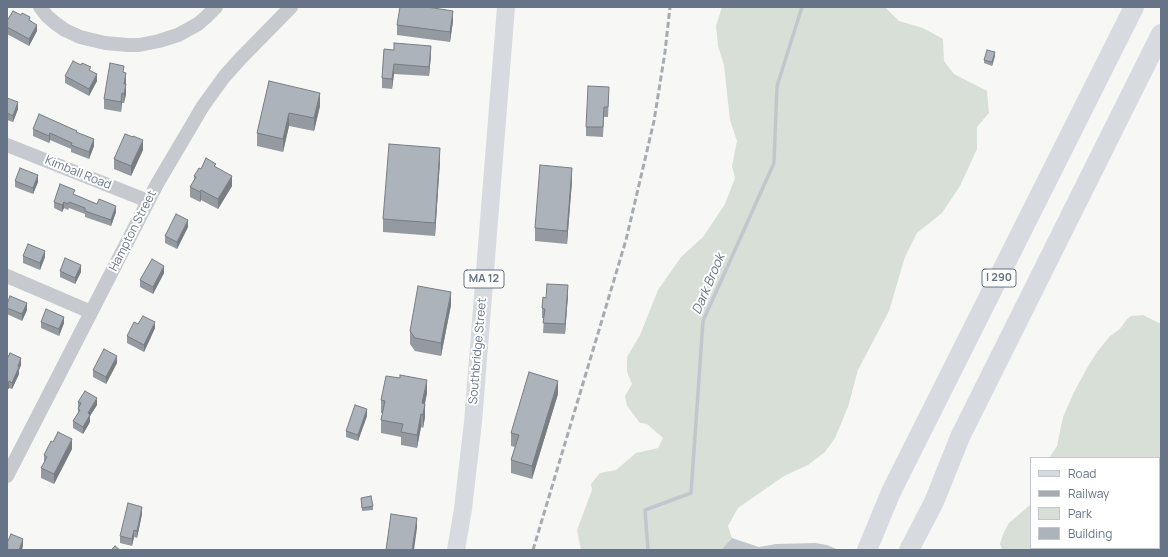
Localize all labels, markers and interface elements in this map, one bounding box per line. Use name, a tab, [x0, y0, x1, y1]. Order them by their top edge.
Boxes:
street label: Kimball Road	[43, 153, 113, 193]
street label: Hampton Street	[106, 188, 160, 274]
water label: Dark Brook	[689, 251, 729, 317]
road number: I 290	[982, 269, 1016, 287]
road number: MA 12	[464, 270, 504, 288]
street label: Southbridge Street	[466, 297, 490, 405]
legend	[1030, 457, 1160, 549]
text: Road	[1068, 465, 1096, 482]
text: Railway	[1068, 485, 1109, 502]
text: Park	[1068, 505, 1092, 522]
text: Building	[1068, 525, 1112, 542]

